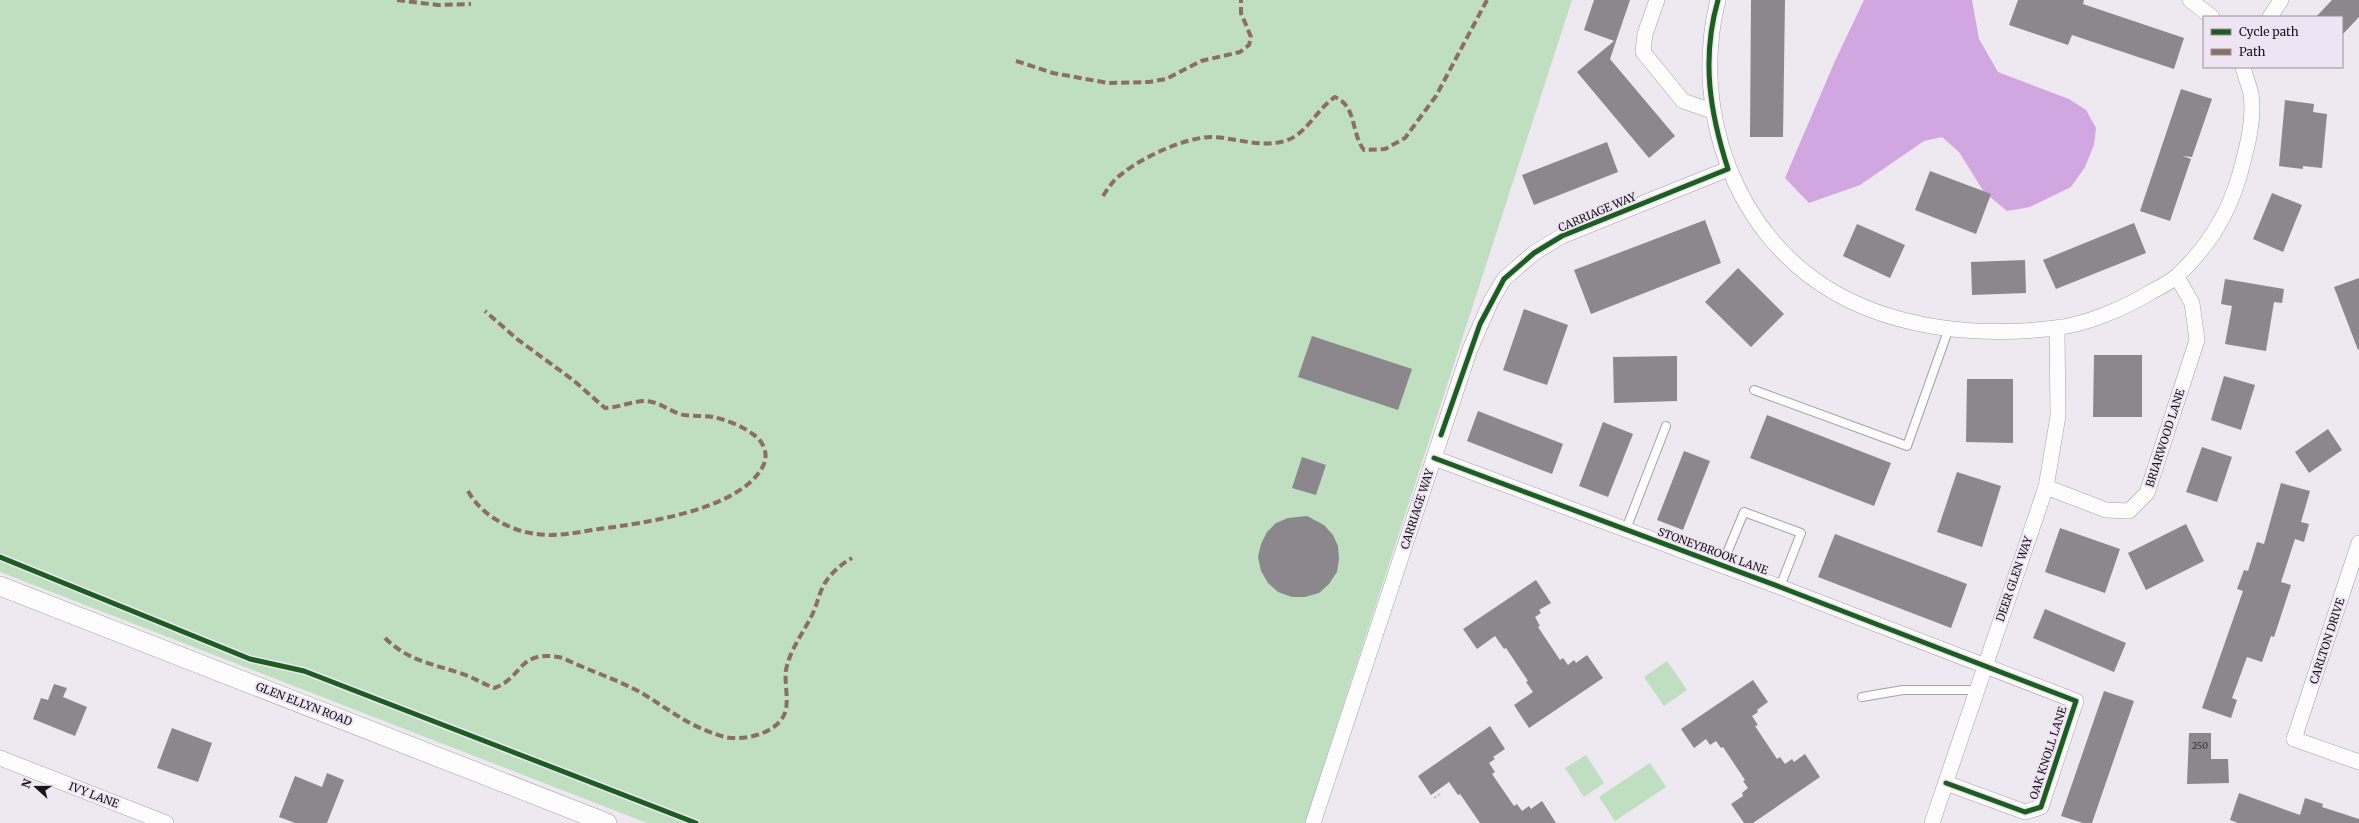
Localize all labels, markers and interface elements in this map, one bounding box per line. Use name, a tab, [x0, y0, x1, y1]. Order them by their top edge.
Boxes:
legend	[2203, 16, 2343, 68]
text: Cycle path	[2239, 24, 2299, 39]
text: Path	[2239, 44, 2265, 59]
street label: CARRIAGE WAY	[1556, 189, 1639, 235]
street label: BRIARWOOD LANE	[2143, 387, 2187, 489]
street label: CARRIAGE WAY	[1397, 466, 1437, 551]
street label: STONEYBROOK LANE	[1656, 525, 1770, 577]
street label: DEER GLEN WAY	[1993, 534, 2035, 623]
street label: CARLTON DRIVE	[2307, 596, 2347, 686]
street label: GLEN ELLYN ROAD	[254, 679, 354, 729]
street label: OAK KNOLL LANE	[2026, 705, 2070, 801]
house number: 250	[2192, 740, 2208, 751]
north arrow	[16, 767, 56, 807]
text: N	[19, 777, 35, 790]
street label: IVY LANE	[67, 779, 121, 811]

